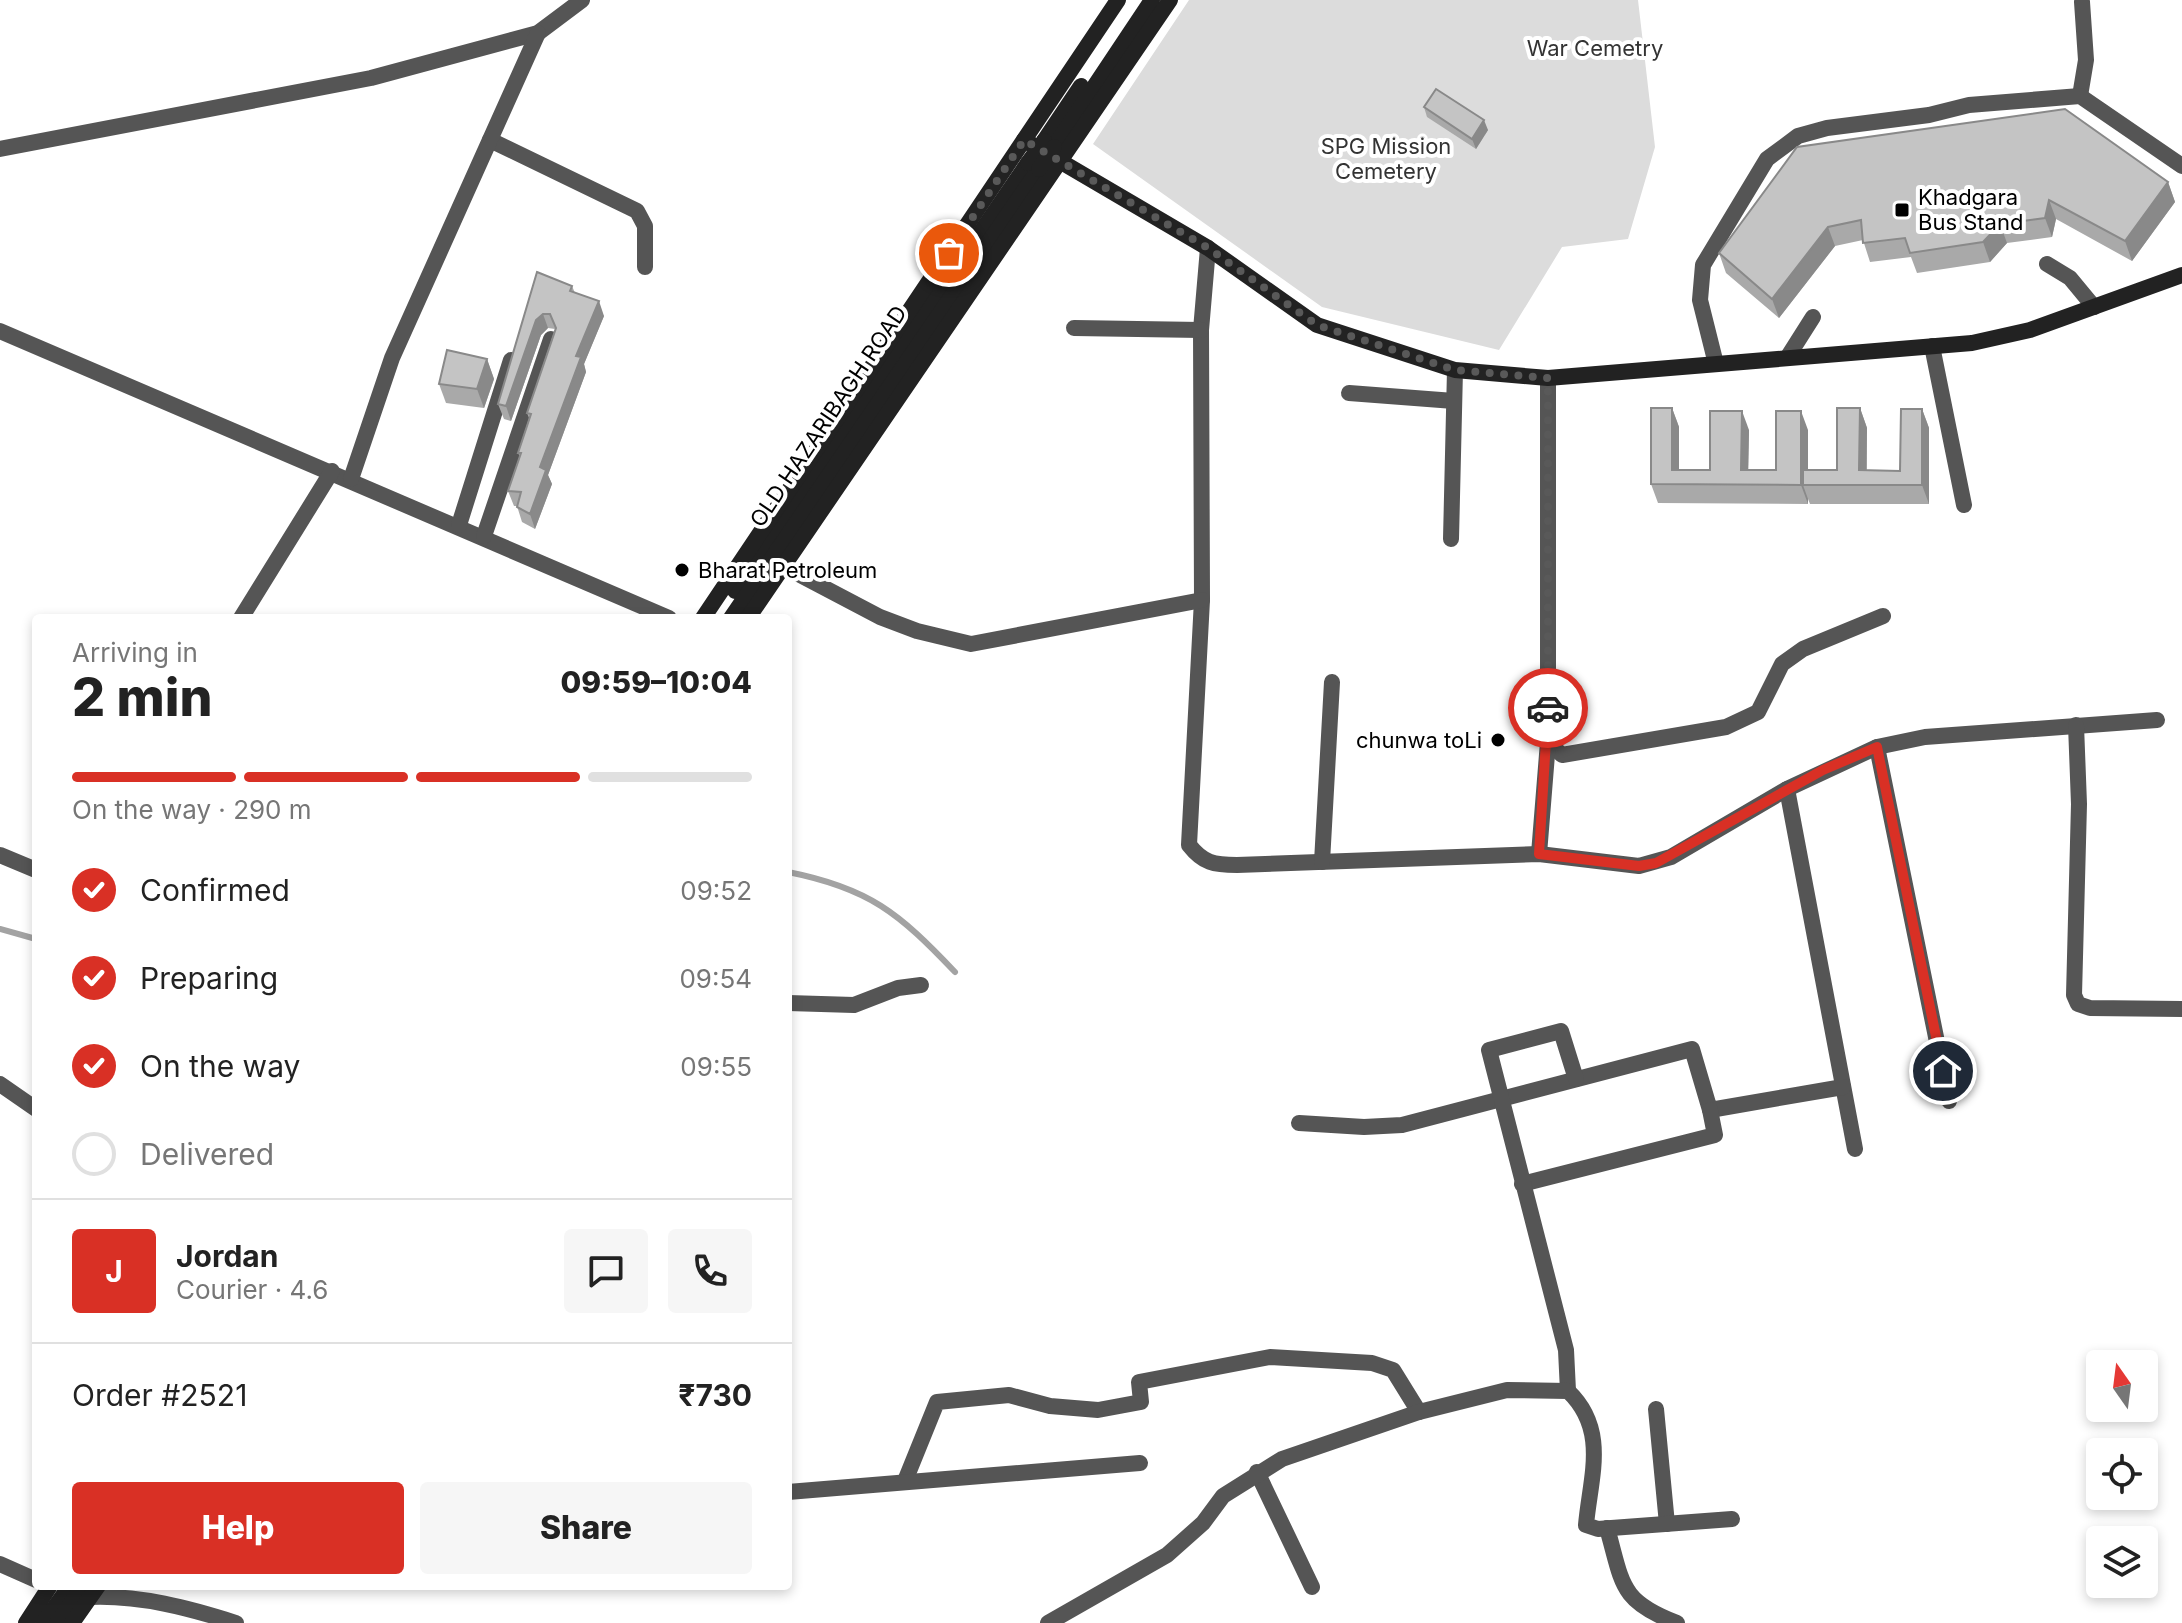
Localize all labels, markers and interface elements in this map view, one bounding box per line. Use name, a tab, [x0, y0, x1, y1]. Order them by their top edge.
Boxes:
park label: War Cemetry	[1527, 35, 1663, 61]
park label: SPG Mission Cemetery	[1321, 133, 1451, 184]
place label: Khadgara Bus Stand	[1918, 184, 2023, 235]
marker: Khadgara Bus Stand	[1893, 201, 1911, 219]
pin	[915, 219, 983, 287]
icon: bag	[927, 231, 971, 275]
street label: OLD HAZARIBAGH ROAD	[744, 301, 912, 531]
place label: Bharat Petroleum	[698, 557, 877, 583]
marker: Bharat Petroleum	[673, 561, 691, 579]
text: Arriving in	[72, 637, 198, 668]
text: 09:59–10:04	[560, 664, 752, 700]
text: 2 min	[72, 666, 213, 729]
courier	[1508, 668, 1588, 748]
icon: car	[1526, 686, 1570, 730]
place label: chunwa toLi	[1356, 727, 1482, 753]
marker: chunwa toLi	[1489, 731, 1507, 749]
text: On the way · 290 m	[72, 794, 312, 825]
icon: check	[72, 868, 116, 912]
text: Confirmed	[140, 872, 290, 908]
text: 09:52	[680, 875, 752, 906]
icon: check	[72, 956, 116, 1000]
text: Preparing	[140, 960, 278, 996]
text: 09:54	[679, 963, 752, 994]
pin	[1909, 1037, 1977, 1105]
icon: check	[72, 1044, 116, 1088]
text: On the way	[140, 1048, 300, 1084]
icon: home	[1921, 1049, 1965, 1093]
text: 09:55	[680, 1051, 752, 1082]
text: Delivered	[140, 1136, 274, 1172]
button: chat	[564, 1229, 648, 1313]
button: phone	[668, 1229, 752, 1313]
text: Jordan	[176, 1238, 278, 1274]
text: J	[105, 1253, 123, 1289]
text: Courier · 4.6	[176, 1274, 328, 1305]
north arrow	[2086, 1350, 2158, 1422]
map controls	[2086, 1350, 2158, 1598]
text: Order #2521	[72, 1377, 247, 1413]
text: ₹730	[678, 1377, 752, 1413]
button: locate	[2086, 1438, 2158, 1510]
button: Help	[72, 1482, 404, 1574]
button: Share	[420, 1482, 752, 1574]
button: layers	[2086, 1526, 2158, 1598]

